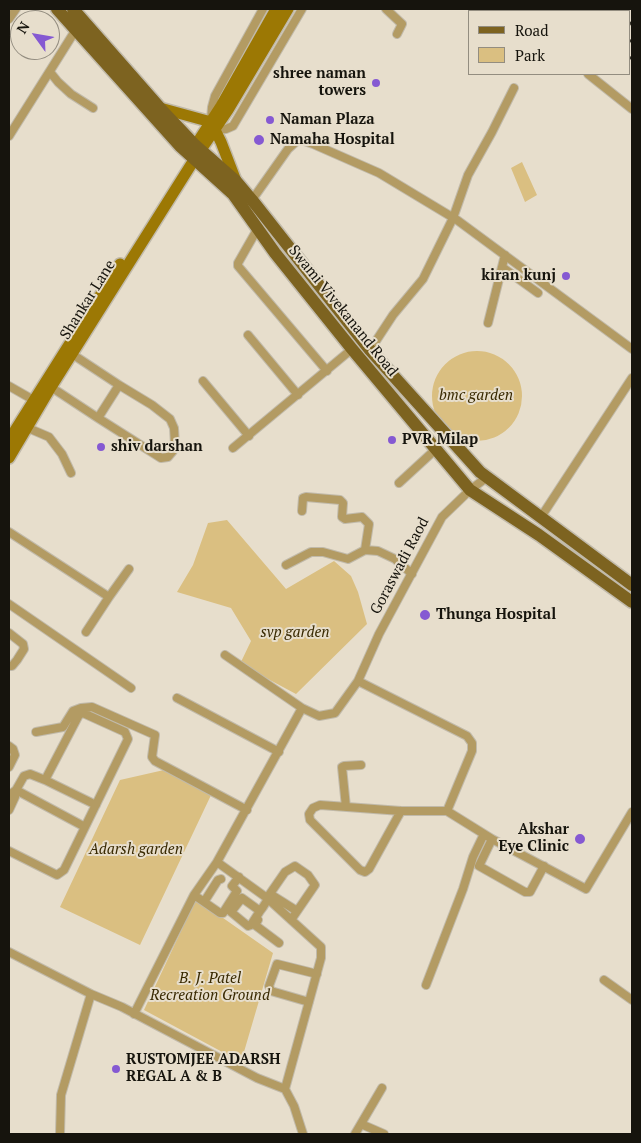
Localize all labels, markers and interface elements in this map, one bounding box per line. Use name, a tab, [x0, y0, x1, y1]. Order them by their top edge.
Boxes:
north arrow	[10, 10, 60, 60]
legend	[468, 10, 631, 75]
text: N	[12, 18, 34, 37]
text: Road	[515, 20, 548, 40]
text: Park	[515, 45, 545, 65]
place label: shree naman towers	[273, 65, 366, 100]
marker: shree naman towers	[370, 77, 382, 89]
place label: Naman Plaza	[280, 111, 375, 129]
marker: Naman Plaza	[264, 114, 276, 126]
place label: Namaha Hospital	[270, 131, 395, 149]
marker: Namaha Hospital	[252, 133, 266, 147]
street label: Swami Vivekanand Road	[285, 242, 401, 380]
street label: Shankar Lane	[56, 257, 120, 343]
place label: kiran kunj	[481, 267, 556, 285]
marker: kiran kunj	[560, 270, 572, 282]
park label: bmc garden	[439, 387, 513, 405]
place label: PVR Milap	[402, 431, 478, 449]
marker: PVR Milap	[386, 434, 398, 446]
place label: shiv darshan	[111, 438, 203, 456]
marker: shiv darshan	[95, 441, 107, 453]
street label: Goraswadi Raod	[367, 514, 433, 618]
place label: Thunga Hospital	[436, 606, 556, 624]
marker: Thunga Hospital	[418, 608, 432, 622]
park label: svp garden	[261, 624, 329, 642]
place label: Akshar Eye Clinic	[499, 821, 569, 856]
marker: Akshar Eye Clinic	[573, 832, 587, 846]
park label: Adarsh garden	[89, 841, 183, 859]
park label: B. J. Patel Recreation Ground	[150, 970, 270, 1005]
place label: RUSTOMJEE ADARSH REGAL A & B	[126, 1051, 281, 1086]
marker: RUSTOMJEE ADARSH REGAL A & B	[110, 1063, 122, 1075]

